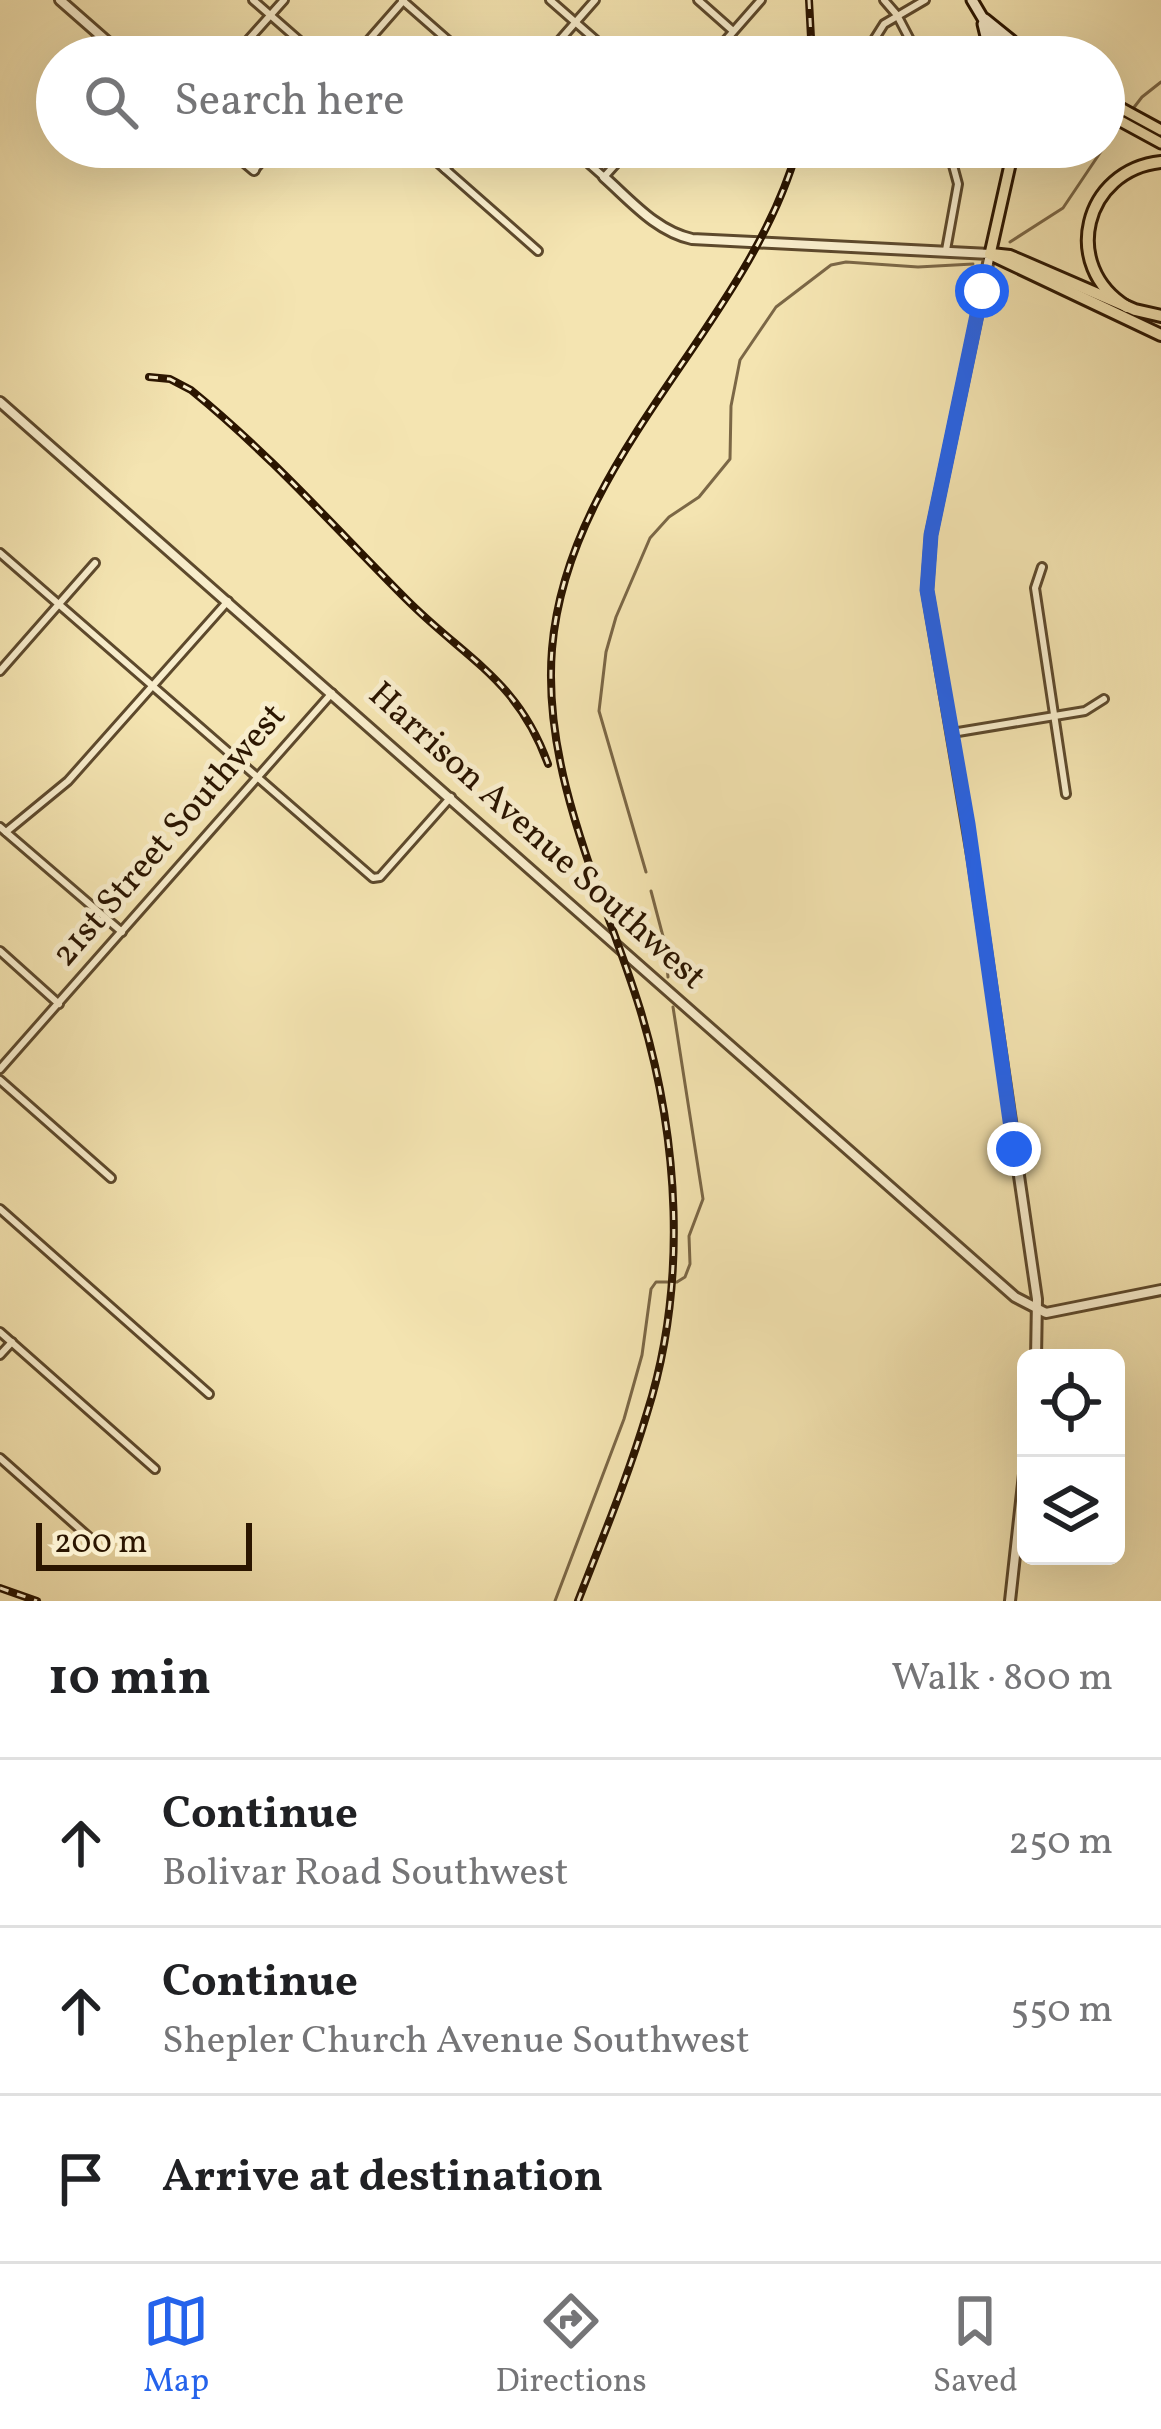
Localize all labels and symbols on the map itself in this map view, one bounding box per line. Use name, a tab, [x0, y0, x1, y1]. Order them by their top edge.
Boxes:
route start	[955, 264, 1009, 318]
street label: Harrison Avenue Southwest	[356, 672, 716, 1002]
street label: 21st Street Southwest	[41, 693, 299, 979]
route end	[987, 1122, 1041, 1176]
scale bar	[36, 1517, 252, 1570]

